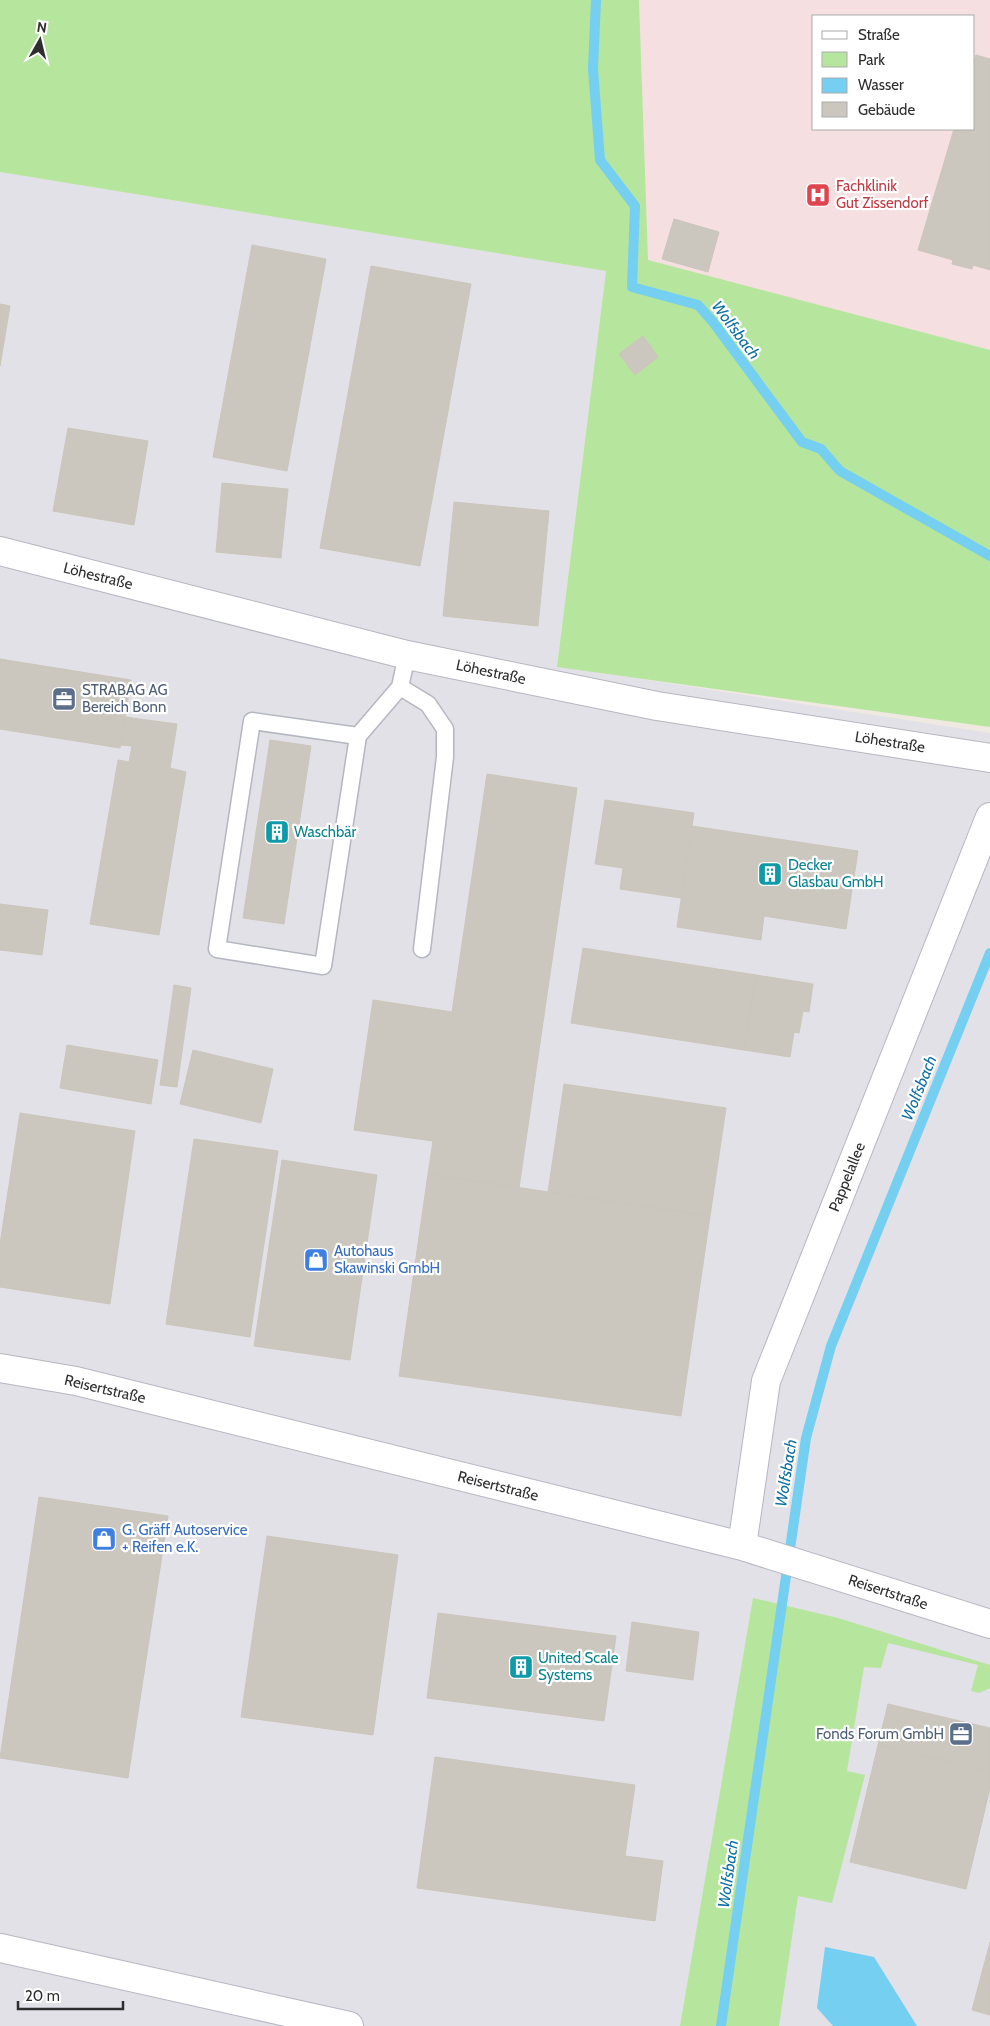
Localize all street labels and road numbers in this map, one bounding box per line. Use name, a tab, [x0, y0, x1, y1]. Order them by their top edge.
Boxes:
street label: Löhestraße	[61, 559, 135, 593]
street label: Löhestraße	[455, 656, 528, 688]
street label: Löhestraße	[854, 728, 927, 756]
street label: Pappelallee	[825, 1139, 869, 1214]
street label: Reisertstraße	[63, 1371, 148, 1407]
street label: Reisertstraße	[456, 1467, 541, 1505]
street label: Reisertstraße	[846, 1571, 930, 1613]

